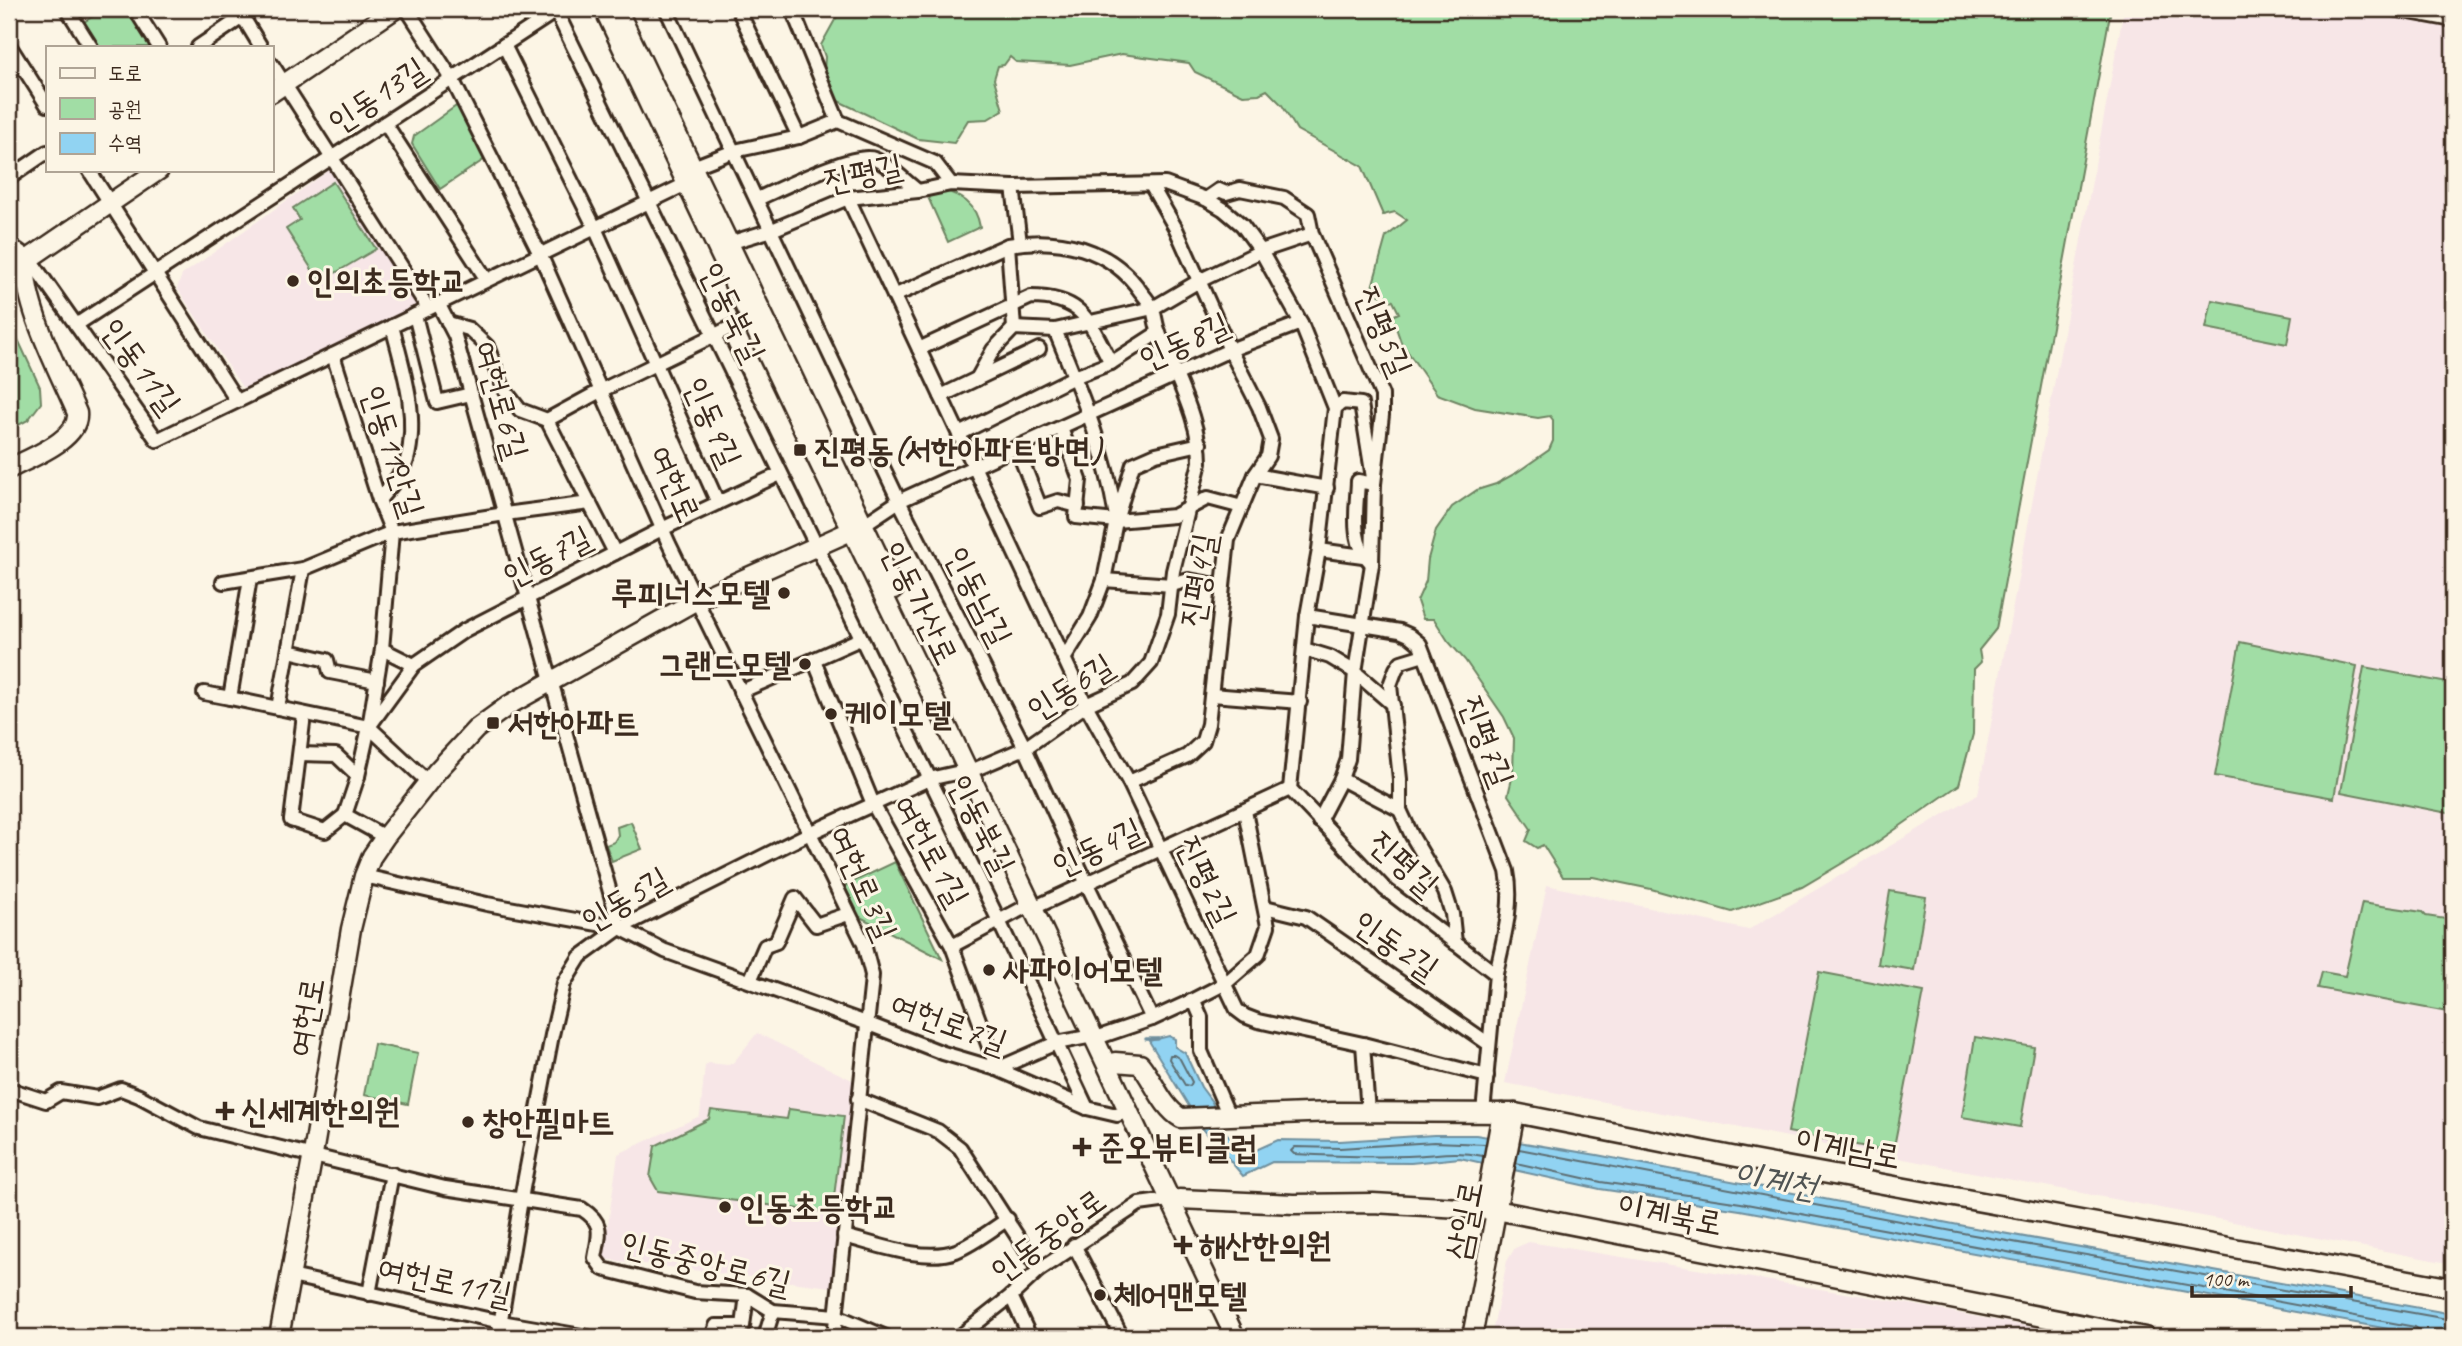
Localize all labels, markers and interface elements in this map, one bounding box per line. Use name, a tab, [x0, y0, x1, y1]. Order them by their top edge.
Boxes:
legend	[46, 46, 273, 172]
street label: 인동13길	[320, 48, 434, 142]
text: 도로	[108, 60, 142, 86]
text: 공원	[108, 96, 142, 122]
text: 수역	[108, 130, 142, 156]
street label: 진평길	[820, 144, 906, 202]
street label: 인동북길	[691, 255, 775, 369]
place label: 인의초등학교	[307, 260, 466, 302]
marker: 인의초등학교	[285, 273, 301, 289]
street label: 진평5길	[1346, 279, 1422, 383]
street label: 인동8길	[1132, 303, 1236, 379]
street label: 인동11길	[92, 309, 190, 423]
street label: 여헌로6길	[464, 336, 538, 464]
street label: 인동9길	[675, 370, 751, 474]
street label: 인동11안길	[352, 380, 434, 522]
place label: 진평동(서한아파트방면)	[814, 429, 1103, 471]
street label: 여헌로	[640, 439, 710, 529]
marker: 진평동(서한아파트방면)	[792, 442, 808, 458]
street label: 인동7길	[495, 516, 599, 596]
street label: 진평4길	[1170, 530, 1226, 630]
street label: 인동가산로	[872, 534, 968, 672]
street label: 인동남길	[936, 539, 1022, 653]
place label: 루피너스모텔	[611, 572, 770, 614]
marker: 루피너스모텔	[776, 585, 792, 601]
place label: 그랜드모텔	[658, 643, 791, 685]
street label: 인동6길	[1019, 644, 1121, 730]
marker: 그랜드모텔	[797, 656, 813, 672]
street label: 진평7길	[1450, 689, 1524, 793]
place label: 케이모텔	[845, 693, 952, 735]
place label: 서한아파트	[507, 702, 640, 744]
marker: 케이모텔	[823, 706, 839, 722]
marker: 서한아파트	[485, 715, 501, 731]
street label: 인동북길	[939, 767, 1025, 881]
street label: 여헌로1길	[883, 788, 979, 914]
street label: 인동4길	[1045, 808, 1149, 886]
street label: 여헌로3길	[819, 819, 907, 947]
street label: 진평길	[1360, 821, 1448, 905]
street label: 진평2길	[1167, 828, 1247, 932]
street label: 인동5길	[574, 857, 676, 941]
street label: 인동2길	[1345, 901, 1447, 989]
place label: 사파이어모텔	[1002, 949, 1163, 991]
marker: 사파이어모텔	[981, 962, 997, 978]
street label: 여헌로	[278, 974, 334, 1060]
street label: 여헌로7길	[885, 983, 1013, 1063]
place label: 신세계한의원	[241, 1090, 400, 1132]
marker: 신세계한의원	[215, 1101, 235, 1121]
place label: 창안필마트	[482, 1101, 615, 1143]
marker: 창안필마트	[460, 1114, 476, 1130]
street label: 이계남로	[1792, 1118, 1904, 1178]
place label: 준오뷰티클럽	[1098, 1126, 1257, 1168]
marker: 준오뷰티클럽	[1072, 1137, 1092, 1157]
water label: 이계천	[1729, 1151, 1824, 1210]
street label: 삼일로	[1436, 1177, 1492, 1263]
street label: 인동중앙로	[982, 1179, 1114, 1291]
street label: 이계북로	[1614, 1183, 1726, 1245]
place label: 인동초등학교	[739, 1186, 898, 1228]
marker: 인동초등학교	[717, 1199, 733, 1215]
street label: 인동중앙로6길	[616, 1222, 796, 1304]
place label: 해산한의원	[1199, 1224, 1332, 1266]
marker: 해산한의원	[1173, 1235, 1193, 1255]
street label: 여헌로11길	[374, 1246, 516, 1316]
scale bar	[2192, 1255, 2352, 1299]
text: 100 m	[2203, 1266, 2250, 1292]
place label: 체어맨모텔	[1113, 1274, 1247, 1316]
marker: 체어맨모텔	[1092, 1287, 1108, 1303]

